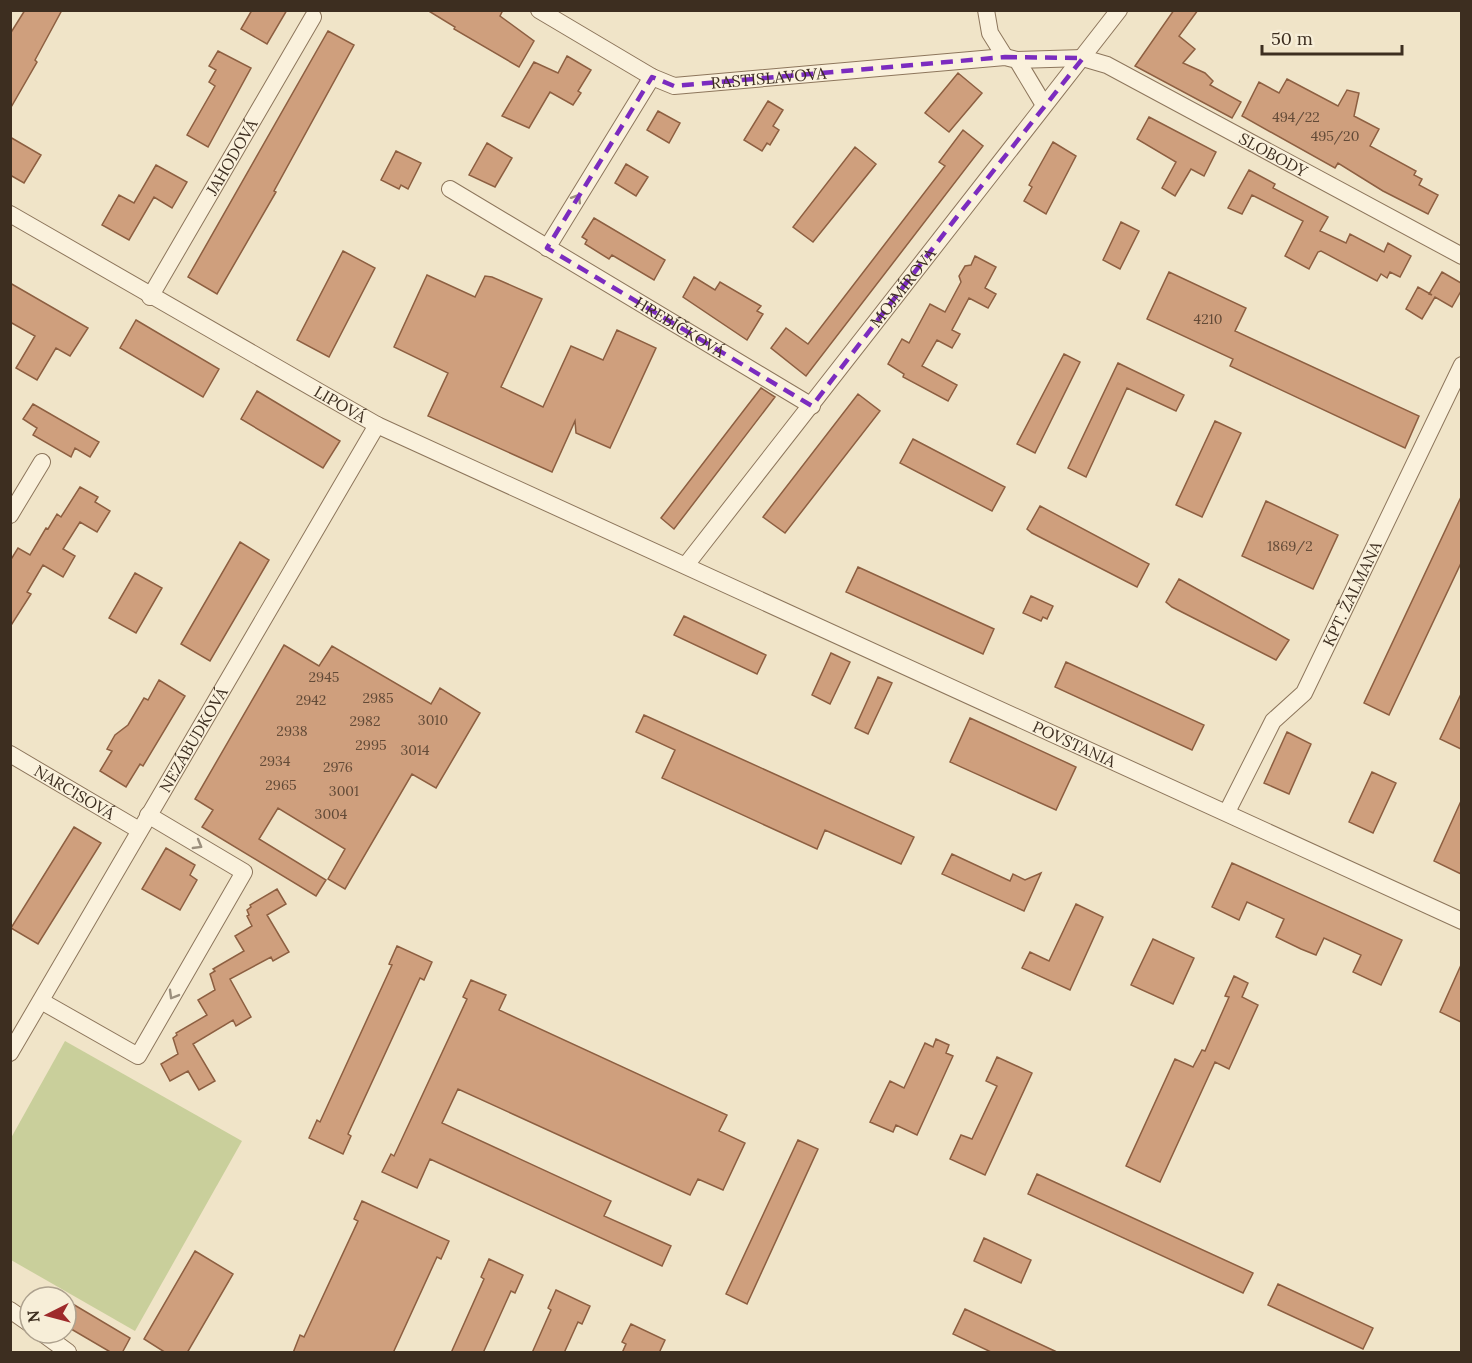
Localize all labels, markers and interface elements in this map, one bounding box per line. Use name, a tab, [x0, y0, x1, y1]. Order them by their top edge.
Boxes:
scale bar	[1262, 18, 1402, 56]
text: 50 m	[1271, 27, 1313, 50]
street label: RASTISLAVOVA	[710, 63, 828, 93]
house number: 494/22	[1272, 108, 1320, 126]
street label: JAHODOVÁ	[201, 115, 262, 199]
house number: 495/20	[1311, 127, 1359, 145]
street label: SLOBODY	[1236, 128, 1312, 181]
one-way arrow	[570, 194, 582, 204]
street label: MOJMÍROVA	[865, 243, 940, 331]
street label: HREBÍČKOVÁ	[631, 292, 729, 362]
house number: 4210	[1194, 310, 1222, 328]
street label: LIPOVÁ	[311, 381, 371, 427]
house number: 1869/2	[1267, 537, 1313, 555]
street label: KPT. ŽALMANA	[1318, 537, 1386, 649]
house number: 2945	[309, 668, 339, 686]
street label: NEZÁBUDKOVÁ	[155, 683, 232, 796]
house number: 2985	[362, 689, 394, 707]
house number: 2942	[296, 691, 326, 709]
house number: 3010	[418, 711, 448, 729]
house number: 2982	[350, 712, 381, 730]
street label: POVSTANIA	[1030, 716, 1120, 772]
house number: 2938	[276, 722, 308, 740]
house number: 2995	[355, 736, 387, 754]
house number: 3014	[400, 741, 430, 759]
house number: 2934	[260, 752, 291, 770]
house number: 2976	[323, 758, 353, 776]
street label: NARCISOVÁ	[31, 761, 119, 824]
house number: 2965	[265, 776, 297, 794]
house number: 3001	[329, 782, 359, 800]
house number: 3004	[315, 805, 348, 823]
one-way arrow	[192, 838, 202, 849]
one-way arrow	[169, 989, 180, 999]
north arrow	[18, 1285, 78, 1345]
text: N	[22, 1309, 44, 1324]

